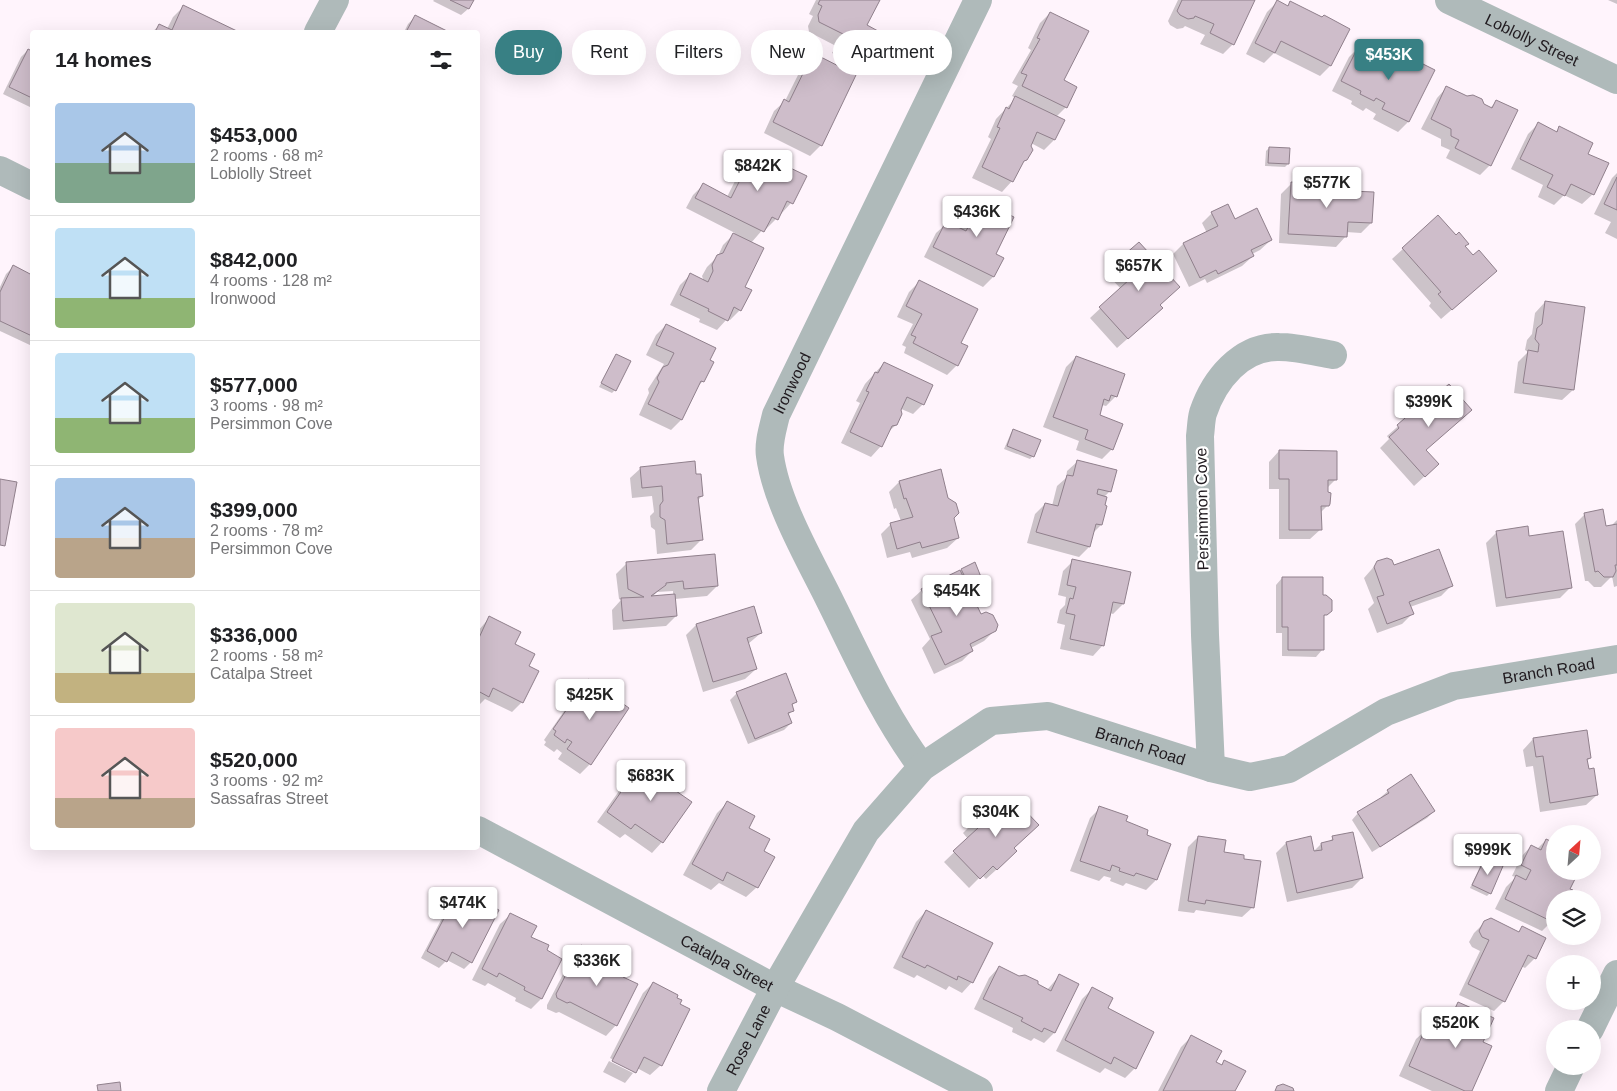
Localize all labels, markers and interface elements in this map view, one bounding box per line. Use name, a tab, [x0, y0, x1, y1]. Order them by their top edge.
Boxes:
street label: Loblolly Street	[1483, 10, 1582, 69]
chip: Buy	[495, 30, 562, 75]
chip: Rent	[572, 30, 646, 75]
chip: Filters	[656, 30, 741, 75]
chip: New	[751, 30, 823, 75]
chip: Apartment	[833, 30, 952, 75]
pin: $453K	[1354, 38, 1424, 81]
icon: filters	[427, 46, 455, 74]
text: $453K	[1365, 46, 1413, 63]
text: 14 homes	[55, 48, 152, 71]
icon: home	[95, 123, 155, 183]
text: $453,000	[210, 123, 298, 146]
text: 2 rooms · 68 m²	[210, 147, 323, 164]
pin: $842K	[723, 150, 793, 192]
text: $842K	[734, 157, 782, 174]
text: Loblolly Street	[210, 165, 311, 182]
pin: $577K	[1292, 166, 1362, 209]
text: $577K	[1303, 174, 1351, 191]
pin: $436K	[942, 196, 1012, 238]
text: $436K	[953, 203, 1001, 220]
icon: home	[95, 248, 155, 308]
text: $842,000	[210, 248, 298, 271]
pin: $657K	[1104, 250, 1174, 292]
text: $657K	[1115, 257, 1163, 274]
text: 4 rooms · 128 m²	[210, 272, 332, 289]
text: Ironwood	[210, 290, 276, 307]
street label: Ironwood	[770, 350, 814, 416]
icon: home	[95, 373, 155, 433]
text: $577,000	[210, 373, 298, 396]
pin: $399K	[1394, 386, 1464, 428]
text: $399K	[1405, 393, 1453, 410]
text: 3 rooms · 98 m²	[210, 397, 323, 414]
text: Persimmon Cove	[210, 415, 333, 432]
street label: Persimmon Cove	[1192, 447, 1212, 570]
icon: home	[95, 498, 155, 558]
text: $399,000	[210, 498, 298, 521]
text: 2 rooms · 78 m²	[210, 522, 323, 539]
text: Persimmon Cove	[210, 540, 333, 557]
pin: $454K	[922, 574, 992, 617]
text: $454K	[933, 582, 981, 599]
icon: home	[95, 623, 155, 683]
text: $336,000	[210, 623, 298, 646]
text: 2 rooms · 58 m²	[210, 647, 323, 664]
street label: Branch Road	[1501, 654, 1596, 686]
text: Catalpa Street	[210, 665, 312, 682]
pin: $425K	[555, 678, 625, 721]
text: $425K	[566, 686, 614, 703]
street label: Branch Road	[1093, 723, 1188, 768]
icon: home	[95, 748, 155, 808]
text: $520,000	[210, 748, 298, 771]
pin: $683K	[616, 760, 686, 802]
text: $683K	[627, 767, 675, 784]
text: 3 rooms · 92 m²	[210, 772, 323, 789]
text: Sassafras Street	[210, 790, 328, 807]
pin: $304K	[961, 796, 1031, 838]
text: $304K	[972, 803, 1020, 820]
north arrow	[1546, 825, 1601, 880]
map controls	[1546, 825, 1601, 1075]
pin: $999K	[1453, 834, 1523, 876]
text: $999K	[1464, 841, 1512, 858]
pin: $474K	[428, 886, 498, 929]
button: layers	[1546, 890, 1601, 945]
text: $474K	[439, 894, 487, 911]
street label: Catalpa Street	[678, 931, 777, 994]
pin: $336K	[562, 944, 632, 987]
text: $336K	[573, 952, 621, 969]
button: +	[1546, 955, 1601, 1010]
street label: Rose Lane	[722, 1001, 773, 1078]
pin: $520K	[1421, 1006, 1491, 1049]
text: $520K	[1432, 1014, 1480, 1031]
button: −	[1546, 1020, 1601, 1075]

